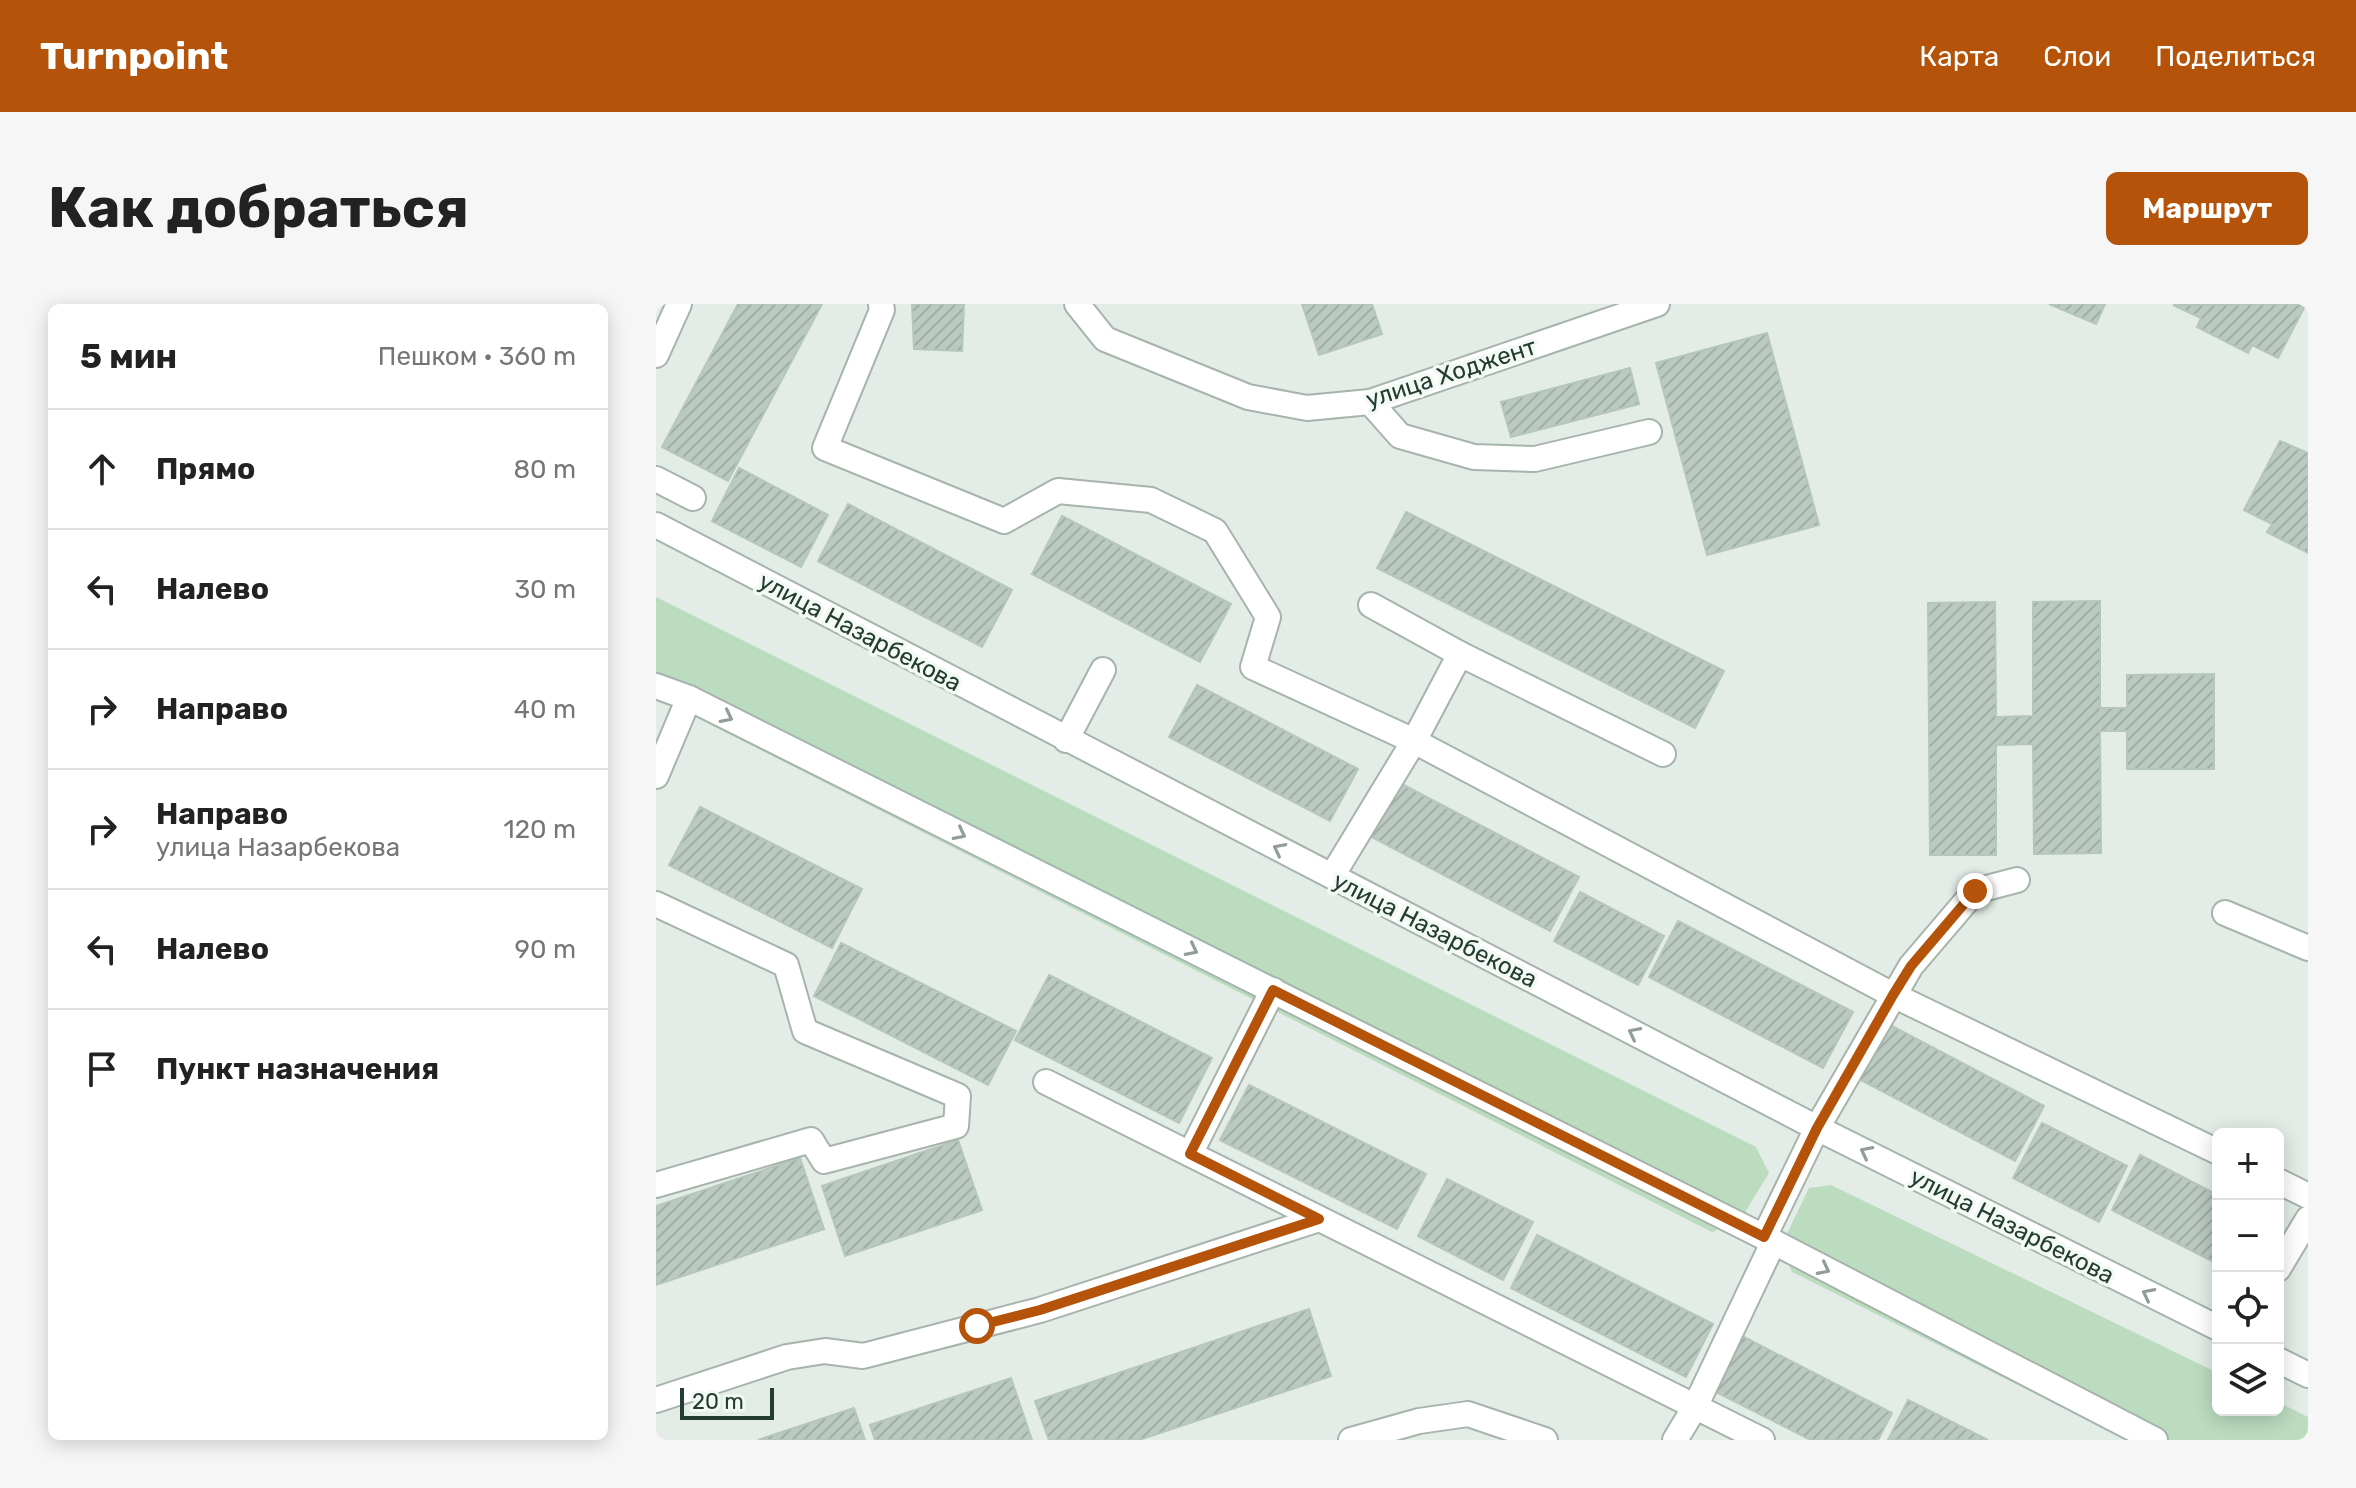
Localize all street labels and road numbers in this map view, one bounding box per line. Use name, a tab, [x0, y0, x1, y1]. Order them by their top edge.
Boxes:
street label: улица Ходжент	[1362, 332, 1540, 414]
street label: улица Назарбекова	[754, 567, 966, 697]
street label: улица Назарбекова	[1328, 866, 1542, 994]
street label: улица Назарбекова	[1905, 1162, 2119, 1290]

